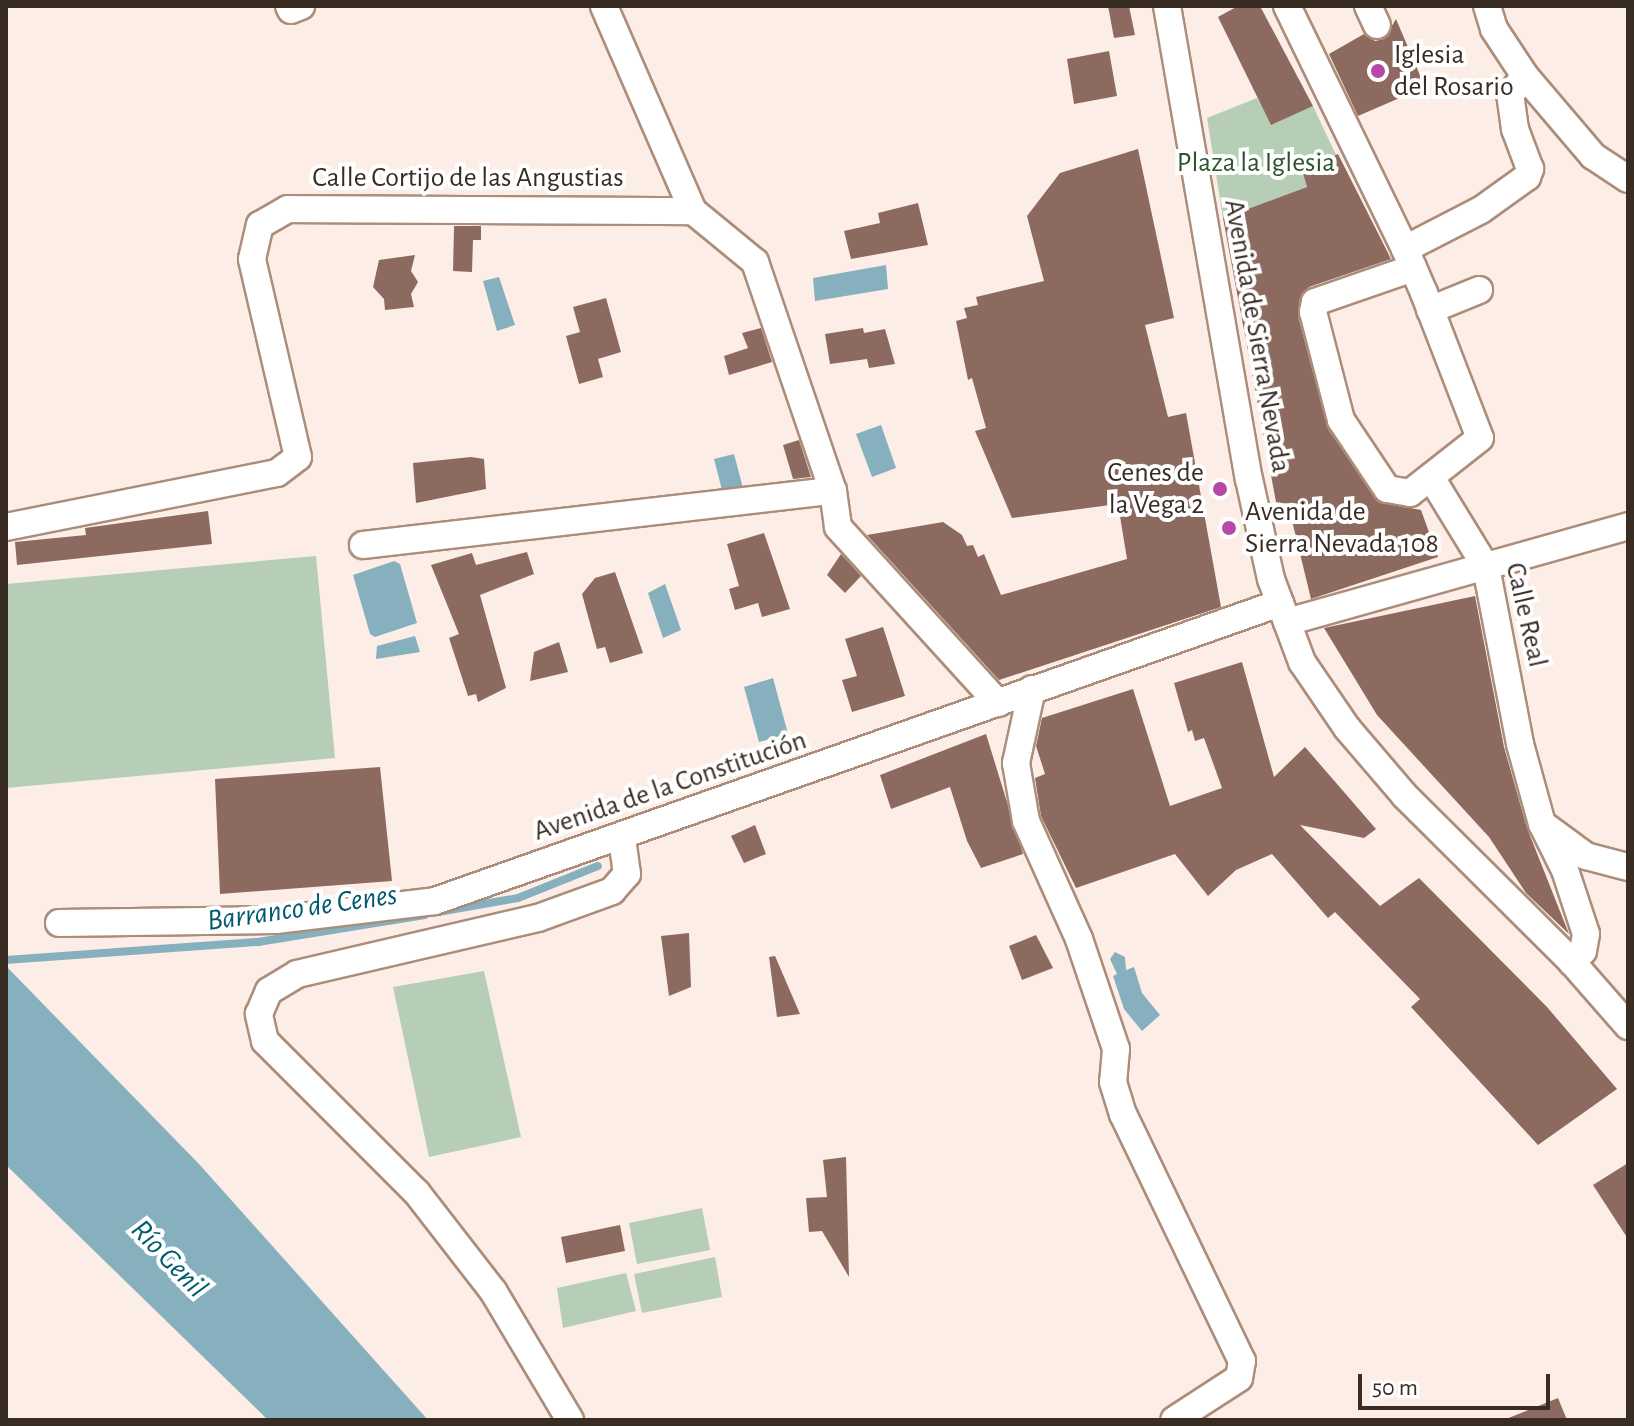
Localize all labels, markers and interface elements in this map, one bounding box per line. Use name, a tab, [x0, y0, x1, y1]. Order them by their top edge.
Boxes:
place label: Iglesia del Rosario	[1394, 38, 1514, 104]
marker: Iglesia del Rosario	[1369, 62, 1387, 80]
park label: Plaza la Iglesia	[1177, 146, 1335, 180]
street label: Calle Cortijo de las Angustias	[312, 161, 624, 195]
street label: Avenida de Sierra Nevada	[1216, 197, 1298, 475]
place label: Cenes de la Vega 2	[1107, 456, 1204, 522]
marker: Cenes de la Vega 2	[1211, 480, 1229, 498]
place label: Avenida de Sierra Nevada 108	[1245, 495, 1439, 561]
marker: Avenida de Sierra Nevada 108	[1220, 519, 1238, 537]
street label: Calle Real	[1498, 560, 1554, 670]
street label: Avenida de la Constitución	[529, 723, 811, 849]
water label: Barranco de Cenes	[205, 877, 399, 939]
water label: Río Genil	[123, 1212, 215, 1306]
scale bar	[1362, 1358, 1554, 1408]
text: 50 m	[1372, 1376, 1418, 1400]

